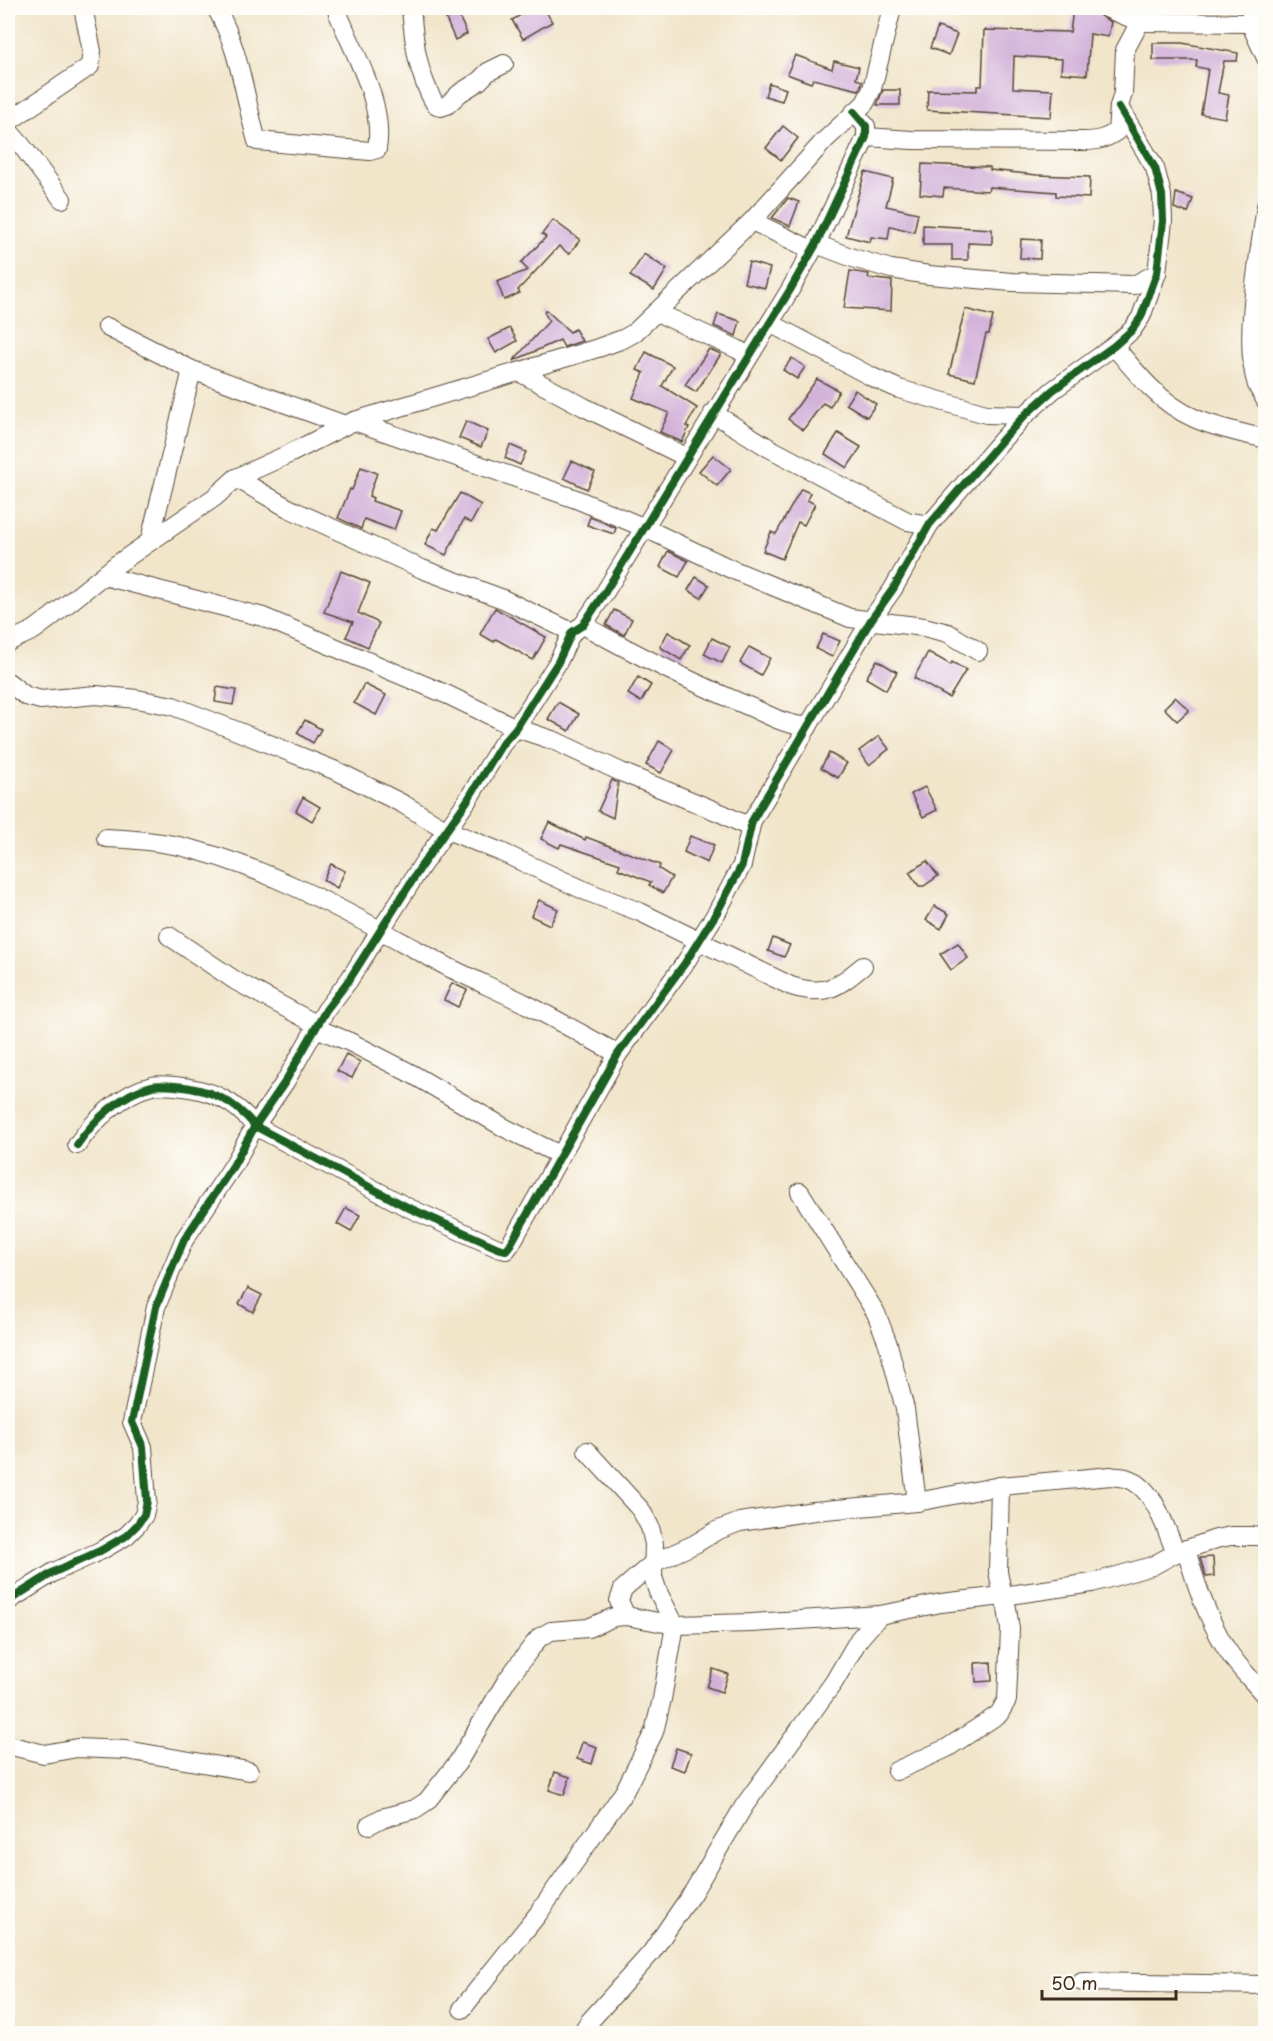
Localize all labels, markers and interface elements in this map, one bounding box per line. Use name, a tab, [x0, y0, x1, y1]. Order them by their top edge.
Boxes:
scale bar	[1042, 1963, 1176, 2001]
text: 50 m	[1051, 1969, 1098, 1996]

